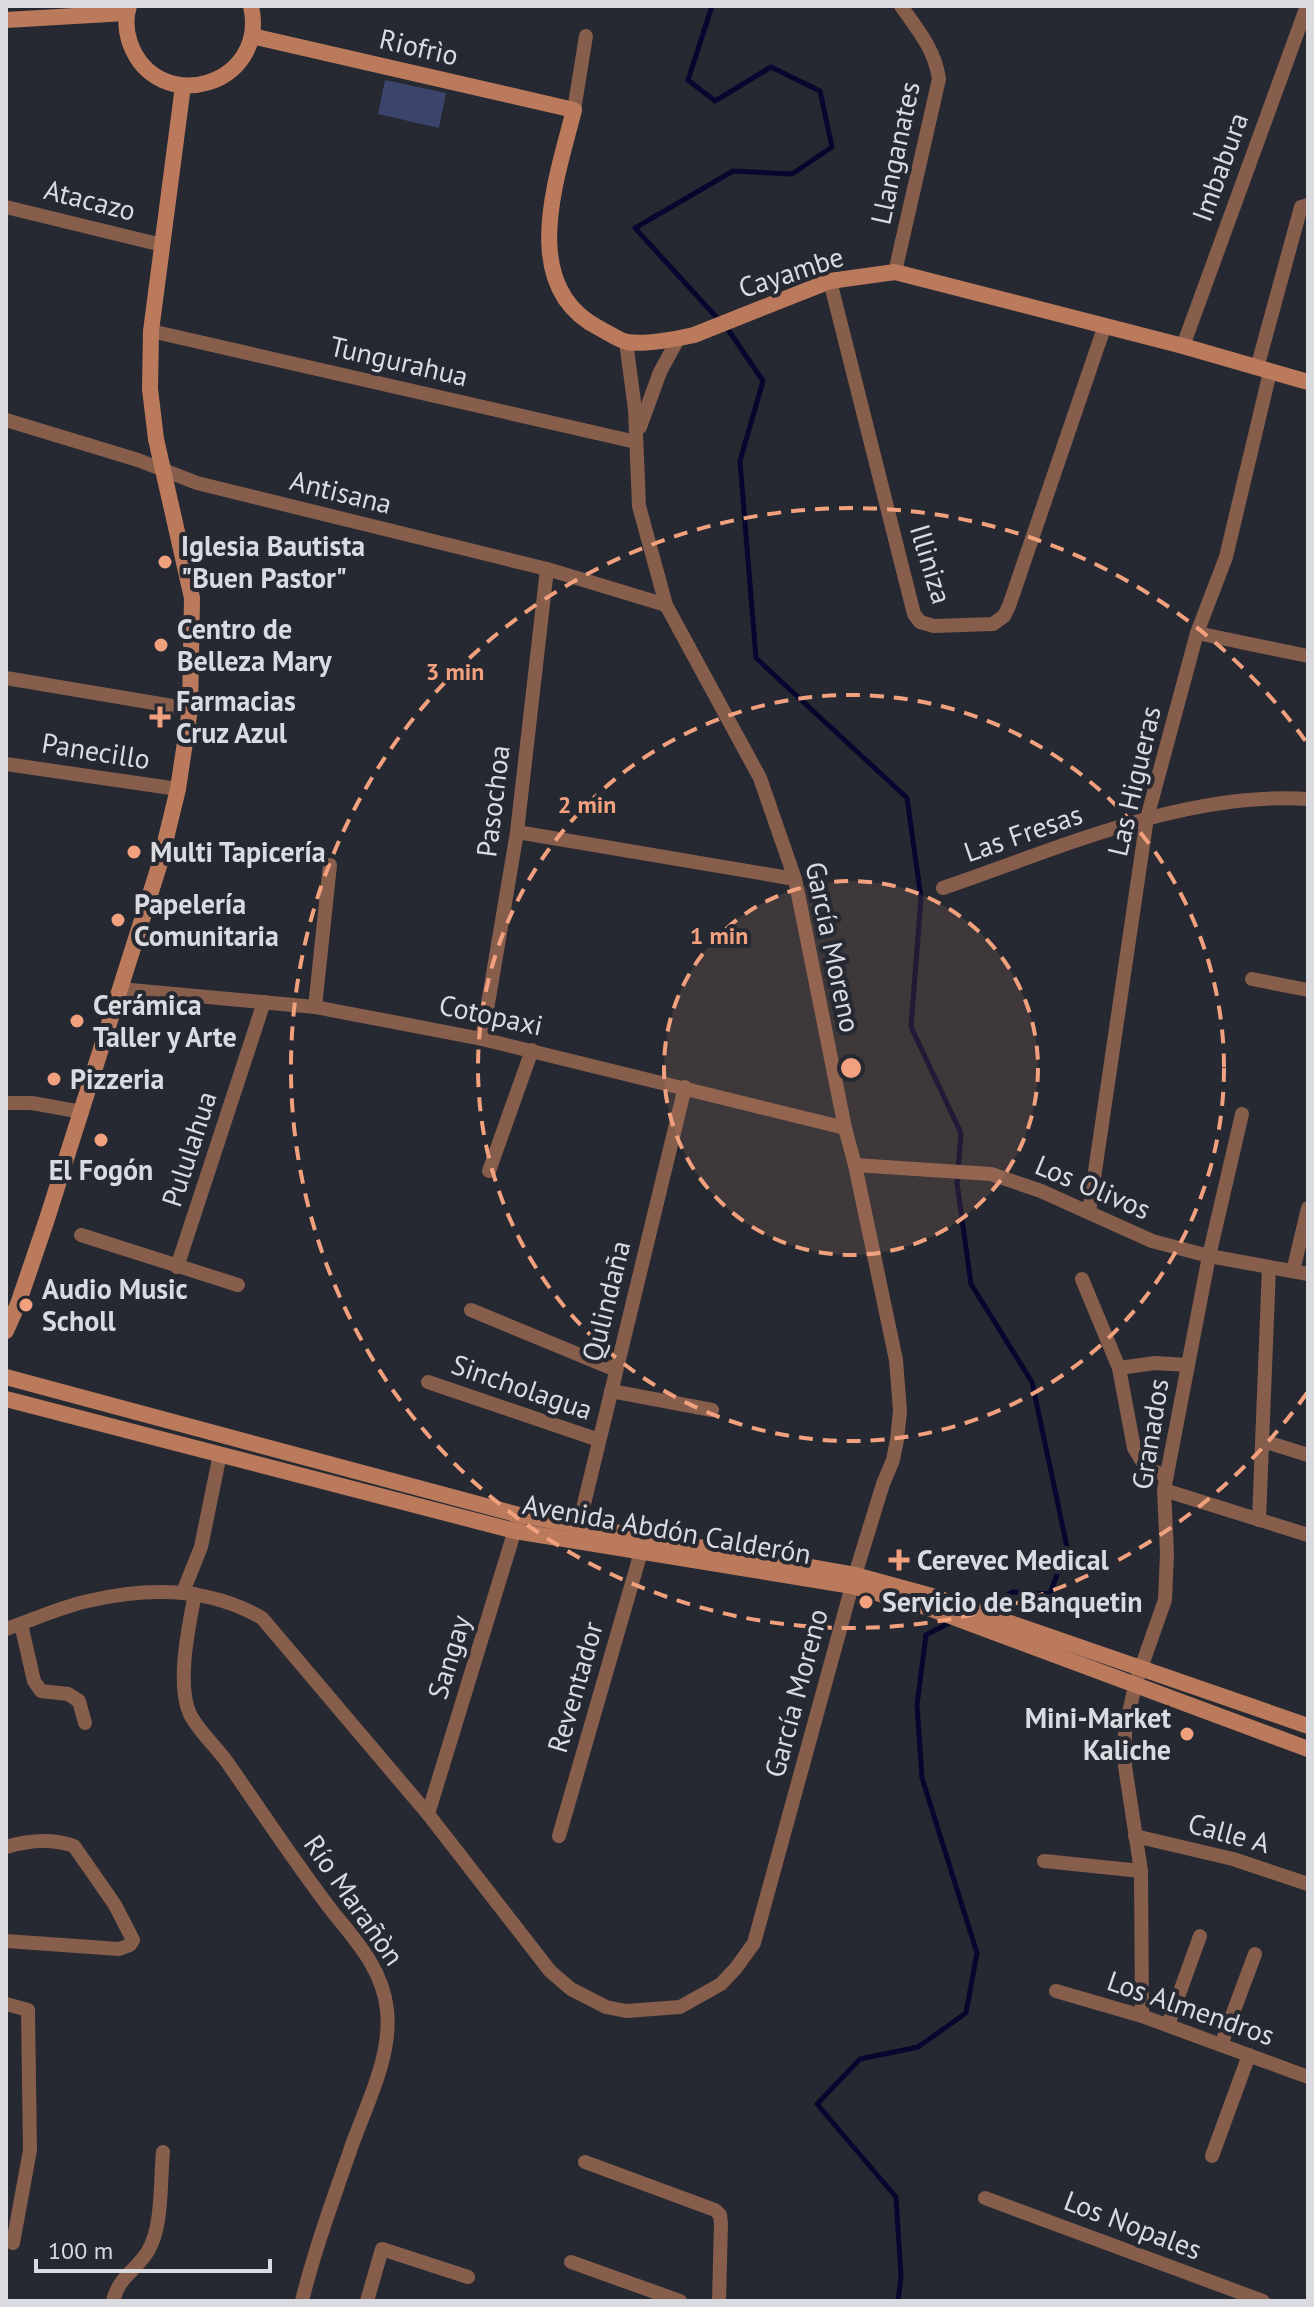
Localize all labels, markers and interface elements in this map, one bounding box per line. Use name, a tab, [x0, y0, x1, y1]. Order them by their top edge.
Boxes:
street label: Riofrìo	[376, 20, 462, 74]
street label: Llanganates	[861, 78, 928, 228]
street label: Imbabura	[1183, 107, 1256, 226]
street label: Atacazo	[41, 170, 140, 229]
street label: Cayambe	[734, 237, 848, 306]
street label: Tungurahua	[326, 327, 472, 394]
street label: Antisana	[286, 461, 396, 522]
street label: Illiniza	[902, 520, 961, 608]
place label: Iglesia Bautista "Buen Pastor"	[181, 527, 365, 596]
marker: Iglesia Bautista "Buen Pastor"	[156, 553, 174, 571]
place label: Centro de Belleza Mary	[177, 610, 332, 679]
marker: Centro de Belleza Mary	[152, 636, 170, 654]
text: 3 min	[426, 656, 484, 687]
place label: Farmacias Cruz Azul	[176, 682, 296, 751]
street label: Las Higueras	[1098, 702, 1169, 860]
marker: Farmacias Cruz Azul	[151, 708, 169, 726]
street label: Panecillo	[39, 724, 153, 777]
street label: Pasochoa	[467, 743, 518, 859]
text: 2 min	[558, 789, 616, 820]
street label: Las Fresas	[959, 795, 1087, 870]
place label: Multi Tapicería	[150, 833, 326, 870]
marker: Multi Tapicería	[125, 843, 143, 861]
street label: García Moreno	[797, 858, 870, 1035]
place label: Papelería Comunitaria	[134, 885, 279, 954]
marker: Papelería Comunitaria	[109, 911, 127, 929]
text: 1 min	[690, 920, 748, 951]
street label: Cotopaxi	[436, 985, 546, 1044]
place label: Cerámica Taller y Arte	[93, 986, 237, 1055]
marker: Cerámica Taller y Arte	[68, 1012, 86, 1030]
centre of rings	[837, 1054, 865, 1082]
place label: Pizzeria	[70, 1060, 164, 1097]
marker: Pizzeria	[45, 1070, 63, 1088]
street label: Pululahua	[152, 1086, 225, 1211]
marker: El Fogón	[92, 1131, 110, 1149]
street label: Los Olivos	[1030, 1146, 1157, 1227]
place label: El Fogón	[49, 1151, 153, 1188]
street label: Qulindaña	[573, 1237, 638, 1365]
place label: Audio Music Scholl	[42, 1270, 188, 1339]
marker: Audio Music Scholl	[17, 1296, 35, 1314]
street label: Sincholagua	[447, 1345, 598, 1428]
street label: Granados	[1123, 1376, 1177, 1492]
street label: Avenida Abdón Calderón	[520, 1485, 814, 1572]
place label: Cerevec Medical	[917, 1541, 1110, 1578]
marker: Cerevec Medical	[888, 1549, 910, 1571]
place label: Servicio de Banquetin	[882, 1583, 1143, 1620]
marker: Servicio de Banquetin	[857, 1593, 875, 1611]
street label: García Moreno	[755, 1604, 836, 1781]
street label: Sangay	[418, 1610, 479, 1703]
street label: Reventador	[538, 1617, 611, 1757]
place label: Mini-Market Kaliche	[1025, 1699, 1171, 1768]
marker: Mini-Market Kaliche	[1178, 1725, 1196, 1743]
street label: Calle A	[1184, 1804, 1275, 1861]
street label: Río Marañòn	[296, 1827, 413, 1972]
street label: Los Almendros	[1103, 1962, 1280, 2053]
street label: Los Nopales	[1059, 2181, 1207, 2268]
scale bar	[36, 2223, 270, 2273]
text: 100 m	[48, 2235, 113, 2266]

